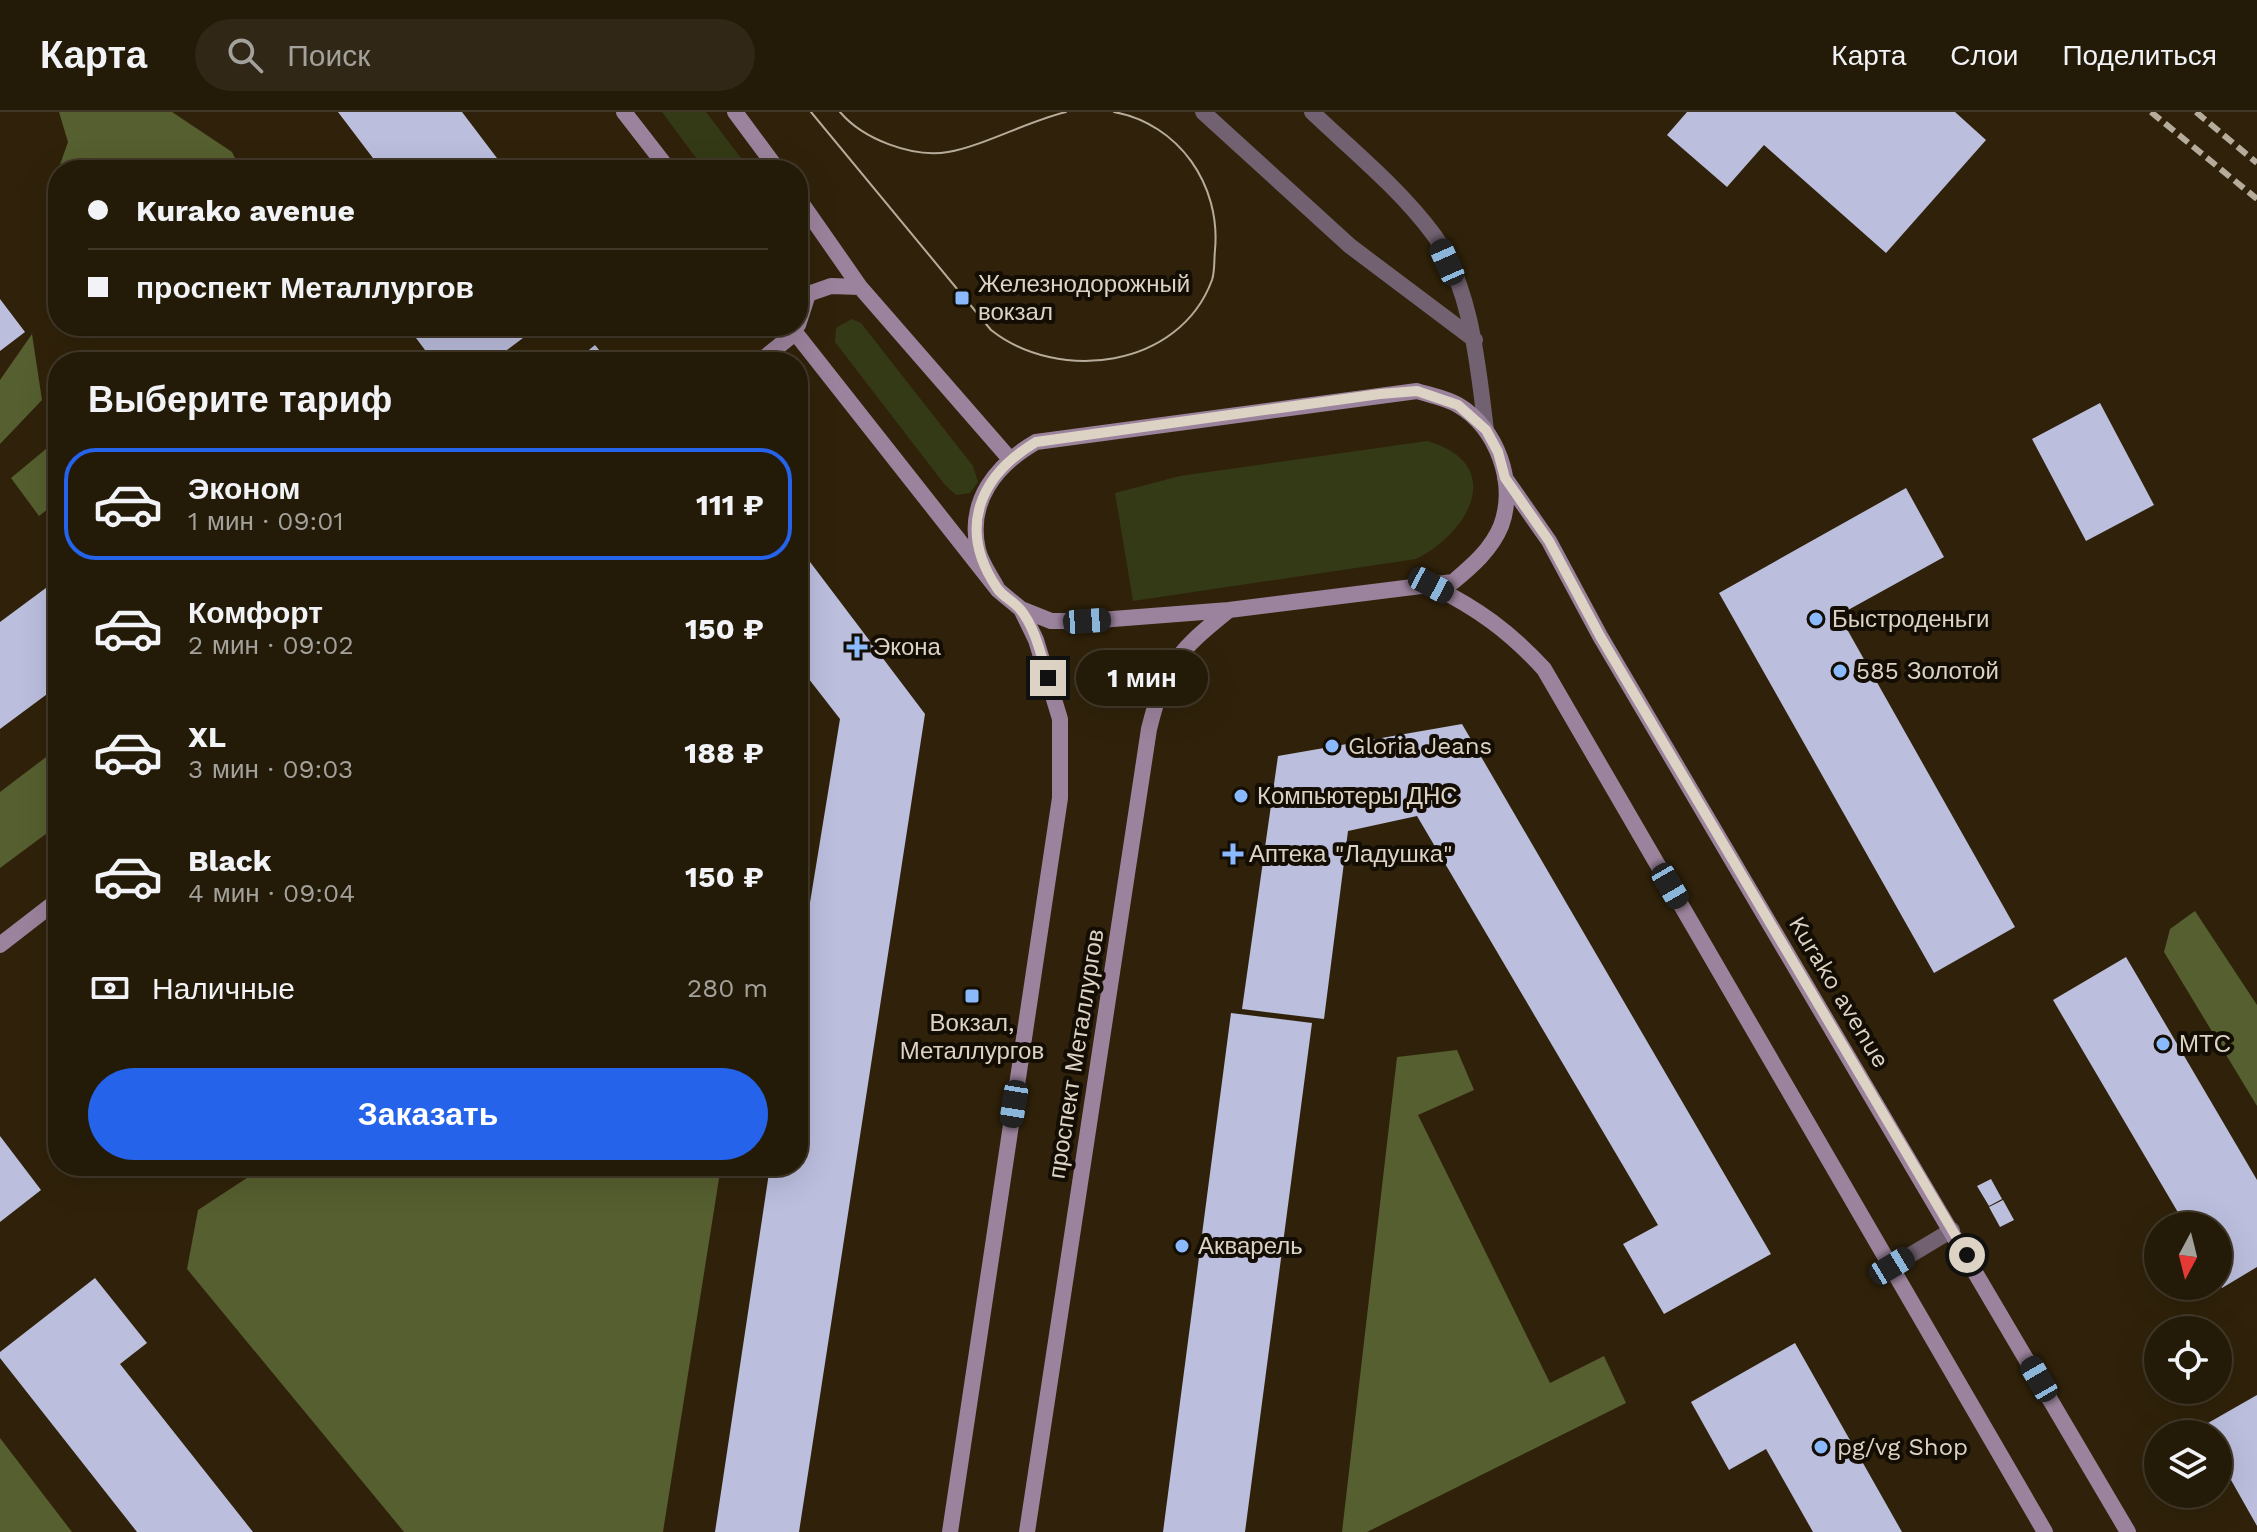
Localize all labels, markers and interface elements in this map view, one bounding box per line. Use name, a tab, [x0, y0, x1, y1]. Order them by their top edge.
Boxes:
search box	[195, 19, 755, 91]
text: Карта	[40, 33, 147, 77]
icon: search	[223, 33, 267, 77]
text: Поиск	[287, 38, 370, 73]
text: Карта	[1831, 39, 1906, 72]
text: Слои	[1950, 39, 2018, 72]
text: Поделиться	[2062, 39, 2217, 72]
text: Kurako avenue	[136, 193, 355, 228]
car	[1426, 235, 1468, 289]
text: проспект Металлургов	[136, 270, 474, 305]
place label: Железнодорожный вокзал	[978, 270, 1190, 326]
marker: Железнодорожный вокзал	[953, 289, 971, 307]
text: Выберите тариф	[88, 379, 392, 421]
icon: car	[92, 468, 164, 540]
text: Эконом	[188, 471, 301, 506]
text: 111 ₽	[696, 487, 764, 522]
text: 1 мин · 09:01	[188, 506, 344, 536]
car	[1404, 563, 1458, 607]
icon: car	[92, 592, 164, 664]
text: Комфорт	[188, 595, 323, 630]
place label: Быстроденьги	[1832, 605, 1989, 633]
car	[1062, 607, 1112, 635]
marker: Быстроденьги	[1807, 610, 1825, 628]
text: 150 ₽	[685, 611, 764, 646]
text: 2 мин · 09:02	[188, 630, 354, 660]
place label: Экона	[873, 633, 942, 661]
marker: Экона	[848, 638, 866, 656]
callout: 1 мин	[1076, 650, 1208, 706]
place label: 585 Золотой	[1856, 657, 1999, 685]
route end	[1030, 660, 1066, 696]
marker: 585 Золотой	[1831, 662, 1849, 680]
text: 1 мин	[1107, 663, 1177, 693]
icon: car	[92, 716, 164, 788]
text: XL	[188, 719, 226, 754]
place label: Gloria Jeans	[1348, 732, 1492, 760]
text: 188 ₽	[684, 735, 764, 770]
marker: Gloria Jeans	[1323, 737, 1341, 755]
text: 3 мин · 09:03	[188, 754, 353, 784]
place label: Компьютеры ДНС	[1257, 782, 1458, 810]
marker: Компьютеры ДНС	[1232, 787, 1250, 805]
icon: car	[92, 840, 164, 912]
place label: Аптека "Ладушка"	[1249, 840, 1453, 868]
text: Black	[188, 843, 272, 878]
marker: Аптека "Ладушка"	[1224, 845, 1242, 863]
text: 150 ₽	[685, 859, 764, 894]
car	[1648, 859, 1692, 913]
text: 4 мин · 09:04	[188, 878, 355, 908]
street label: Kurako avenue	[1783, 911, 1895, 1073]
street label: проспект Металлургов	[1042, 927, 1110, 1181]
icon: cash	[88, 966, 132, 1010]
text: Наличные	[152, 971, 295, 1006]
text: 280 m	[687, 973, 768, 1003]
marker: Вокзал, Металлургов	[963, 987, 981, 1005]
place label: Вокзал, Металлургов	[900, 1009, 1044, 1065]
place label: МТС	[2179, 1030, 2231, 1058]
marker: МТС	[2154, 1035, 2172, 1053]
button: Заказать	[88, 1068, 768, 1160]
car	[998, 1078, 1030, 1130]
north arrow	[2144, 1212, 2232, 1300]
map controls	[2144, 1212, 2232, 1508]
place label: Акварель	[1198, 1232, 1303, 1260]
marker: Акварель	[1173, 1237, 1191, 1255]
route start	[1949, 1237, 1985, 1273]
car	[1865, 1243, 1919, 1289]
button: locate	[2144, 1316, 2232, 1404]
car	[2017, 1352, 2061, 1406]
button: layers	[2144, 1420, 2232, 1508]
place label: pg/vg Shop	[1837, 1433, 1968, 1461]
marker: pg/vg Shop	[1812, 1438, 1830, 1456]

